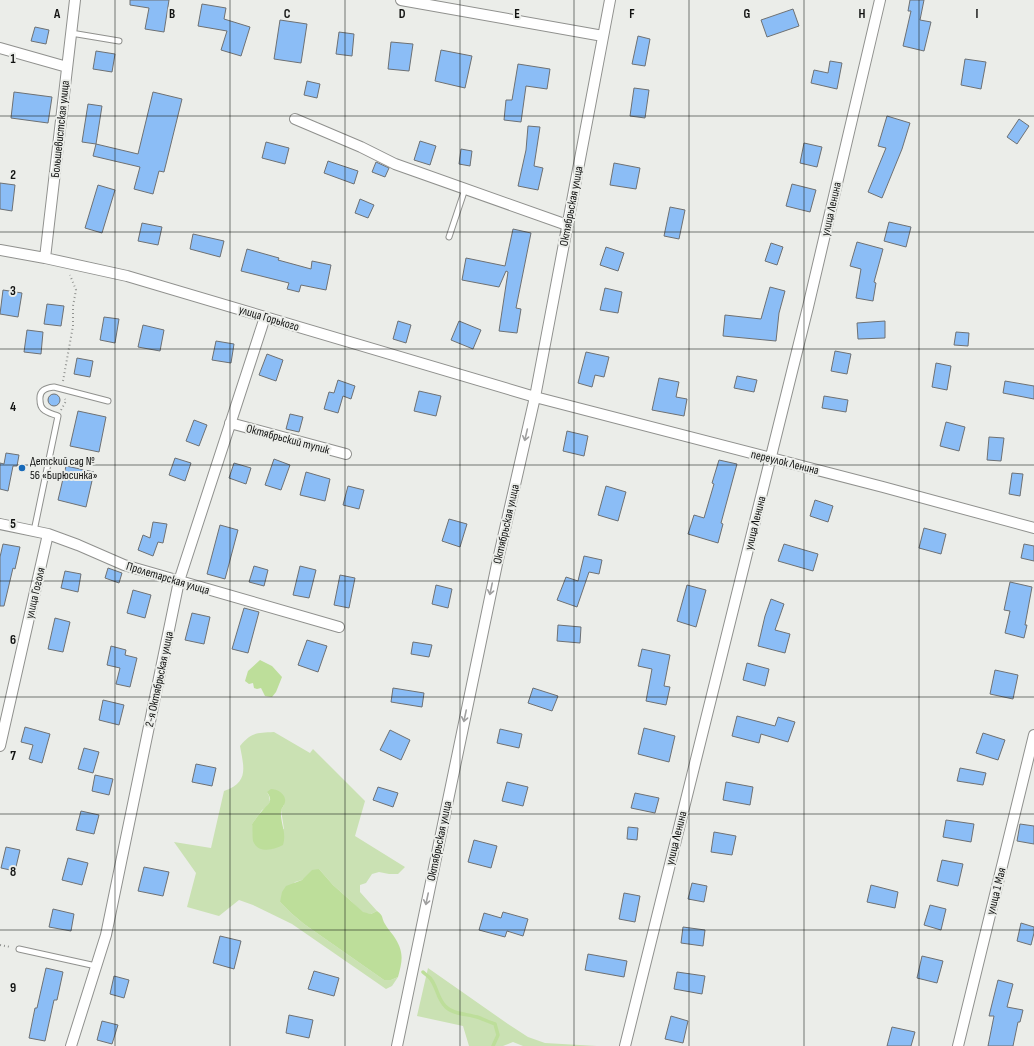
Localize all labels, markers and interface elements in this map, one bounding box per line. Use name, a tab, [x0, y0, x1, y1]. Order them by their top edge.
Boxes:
text: A	[53, 6, 61, 22]
text: B	[169, 6, 175, 22]
text: C	[284, 6, 291, 22]
text: D	[399, 6, 406, 22]
text: E	[514, 6, 520, 22]
text: F	[629, 6, 635, 22]
text: G	[744, 6, 751, 22]
text: H	[859, 6, 866, 22]
text: I	[976, 6, 979, 22]
text: 1	[10, 51, 16, 67]
street label: Большевистская улица	[48, 79, 73, 178]
street label: Октябрьская улица	[556, 164, 587, 247]
text: 2	[10, 167, 16, 183]
street label: улица Ленина	[818, 180, 845, 238]
text: 3	[10, 283, 16, 299]
street label: улица Горького	[237, 302, 301, 335]
text: 4	[10, 399, 16, 415]
street label: Октябрьский тупик	[245, 421, 332, 458]
one-way arrow	[522, 428, 530, 441]
street label: переулок Ленина	[749, 447, 821, 478]
place label: Детский сад № 56 «Бирюсинка»	[30, 454, 98, 483]
marker: Детский сад № 56 «Бирюсинка»	[17, 463, 27, 473]
street label: Октябрьская улица	[490, 482, 523, 565]
street label: улица Ленина	[742, 494, 770, 552]
text: 5	[10, 516, 16, 532]
street label: Пролетарская улица	[124, 559, 212, 598]
street label: улица Гоголя	[22, 566, 49, 620]
one-way arrow	[487, 582, 495, 595]
street label: 2-я Октябрьская улица	[142, 630, 177, 728]
text: 6	[10, 632, 16, 648]
one-way arrow	[460, 710, 468, 723]
text: 7	[10, 748, 16, 764]
street label: Октябрьская улица	[424, 799, 455, 882]
street label: улица Ленина	[663, 809, 691, 867]
text: 8	[10, 864, 16, 880]
street label: улица 1 Мая	[983, 866, 1010, 916]
one-way arrow	[423, 892, 431, 905]
text: 9	[10, 980, 16, 996]

